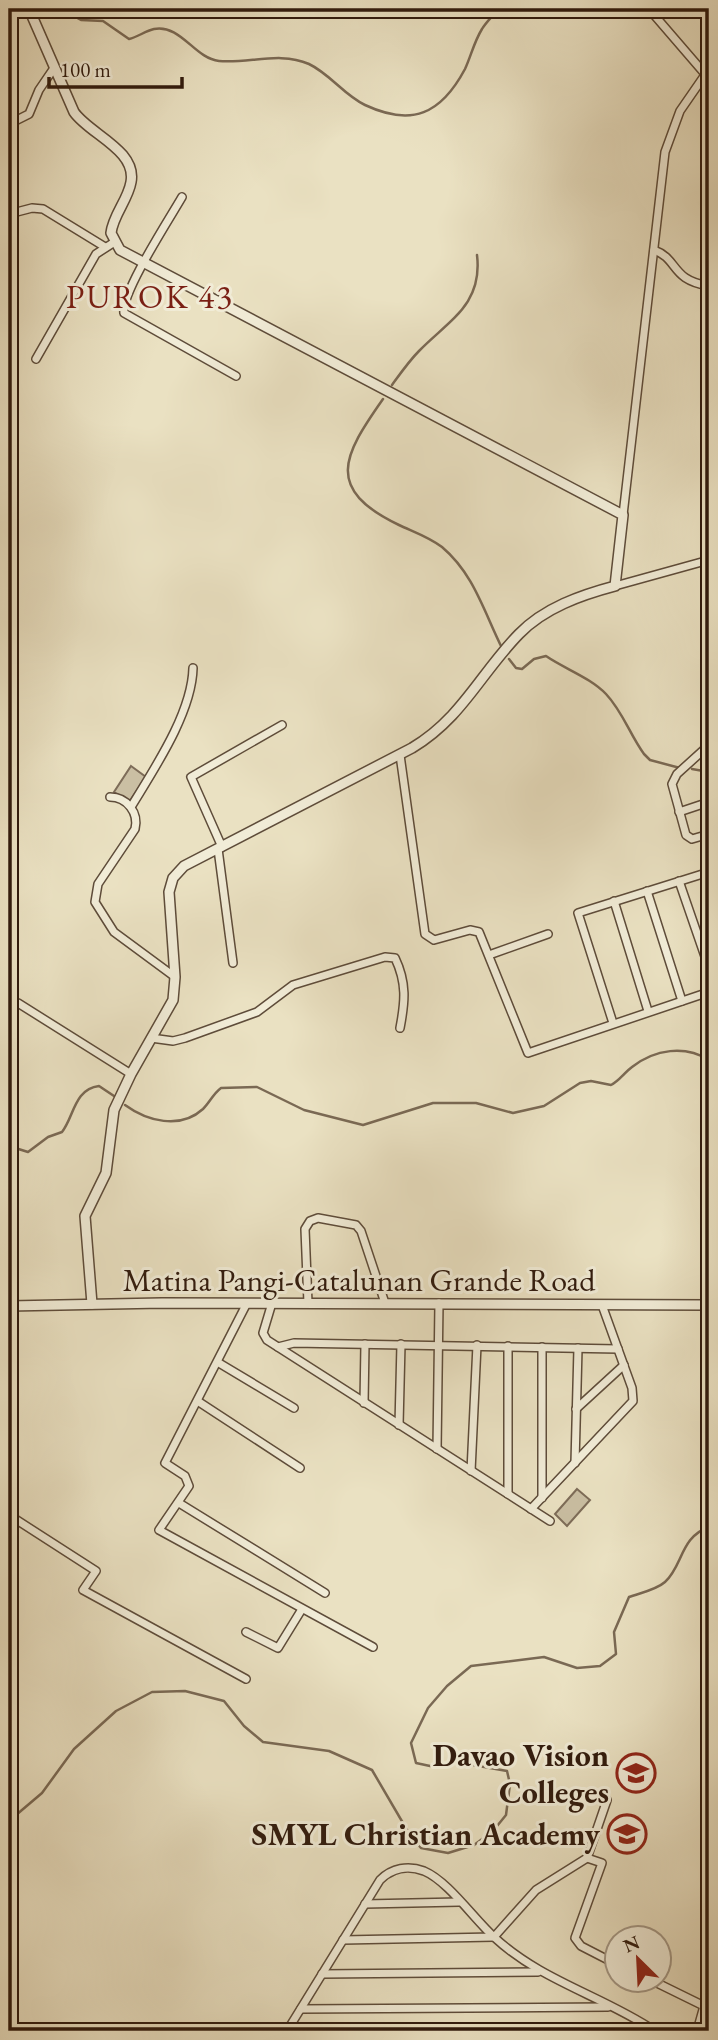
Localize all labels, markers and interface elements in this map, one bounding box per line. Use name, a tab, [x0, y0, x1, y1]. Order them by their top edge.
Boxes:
scale bar	[49, 46, 182, 90]
text: 100 m	[60, 56, 111, 83]
district label: PUROK 43	[66, 275, 234, 318]
street label: Matina Pangi-Catalunan Grande Road	[123, 1259, 596, 1301]
place label: Davao Vision Colleges	[433, 1734, 609, 1813]
school or university icon: Davao Vision Colleges	[615, 1752, 657, 1794]
place label: SMYL Christian Academy	[252, 1813, 601, 1855]
school or university icon: SMYL Christian Academy	[606, 1813, 648, 1855]
north arrow	[602, 1924, 672, 1994]
text: N	[619, 1929, 644, 1958]

